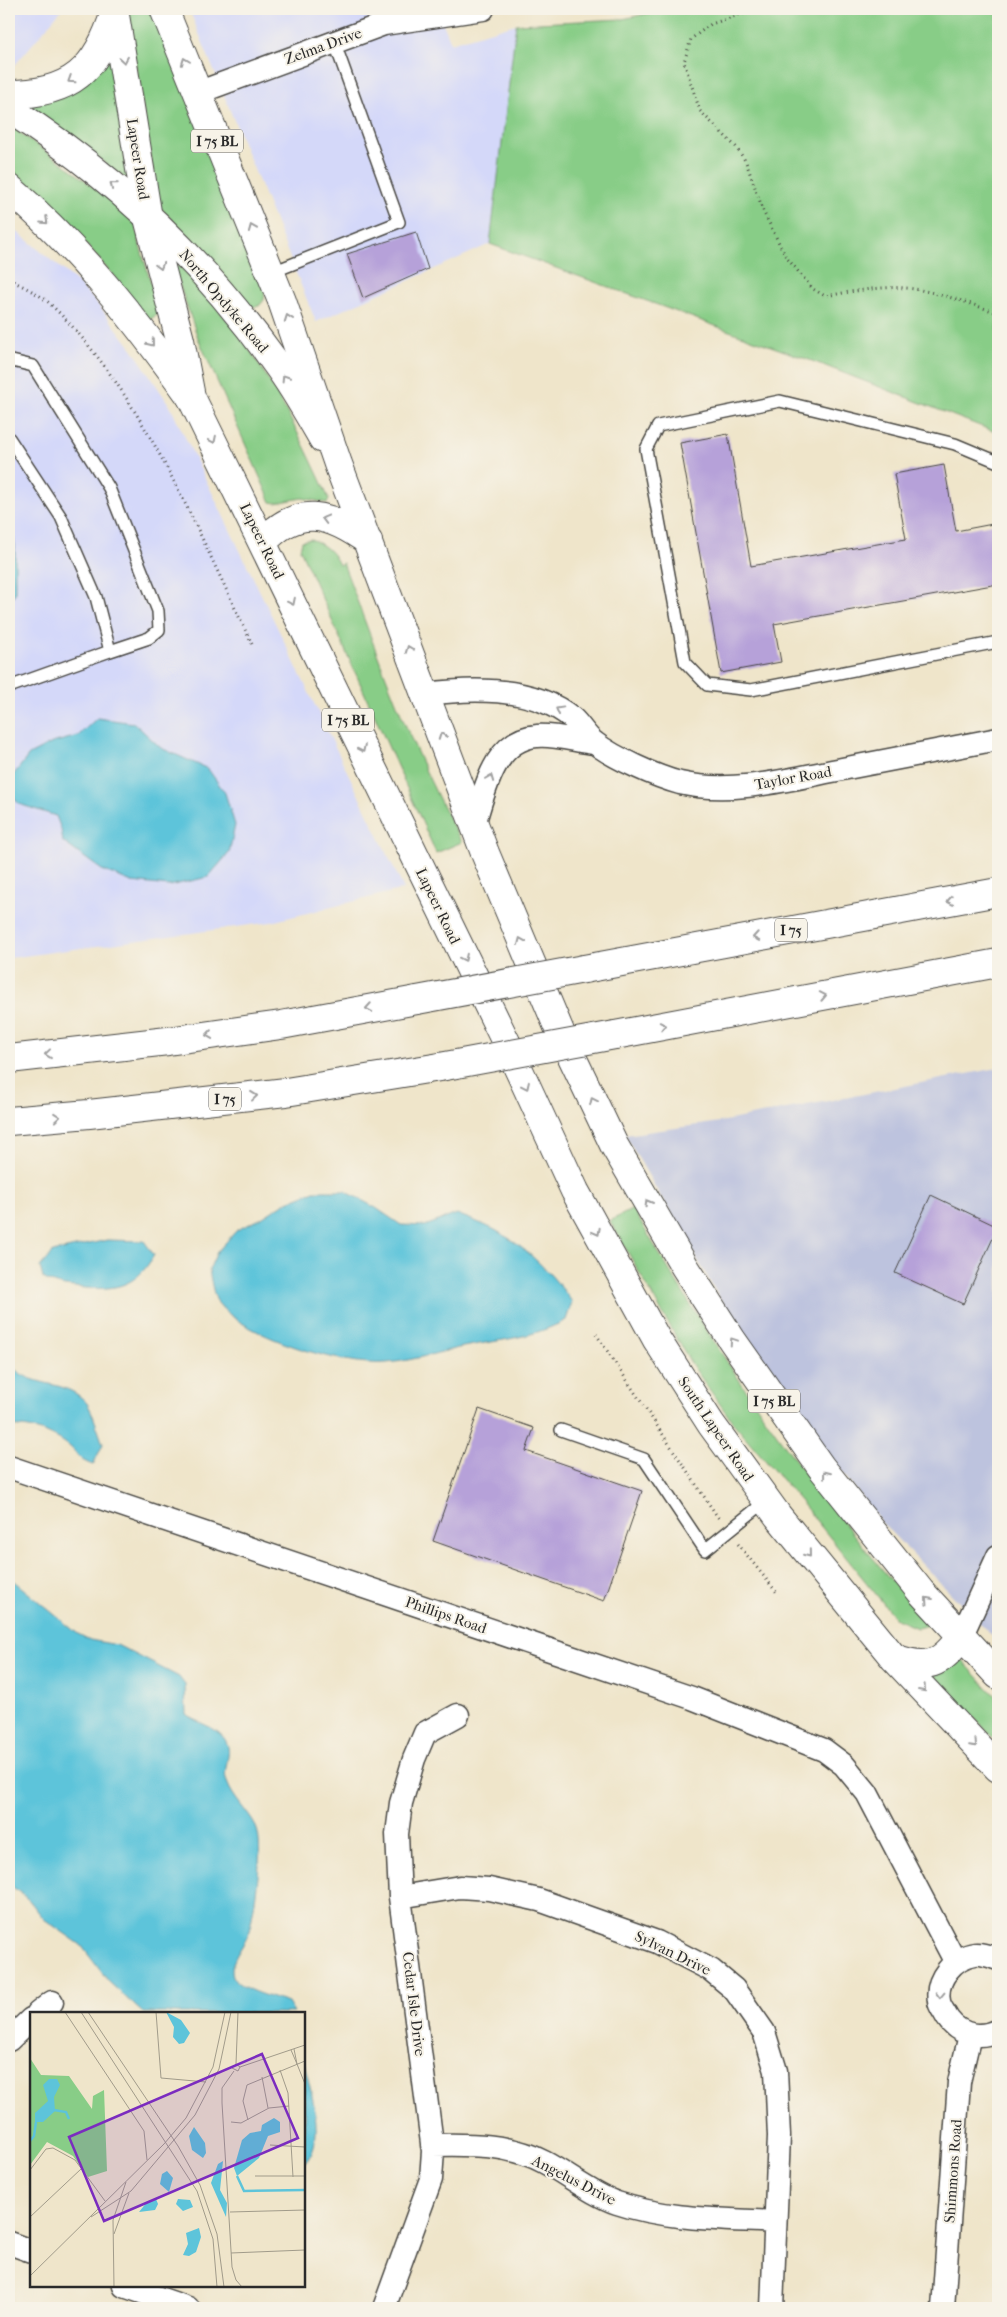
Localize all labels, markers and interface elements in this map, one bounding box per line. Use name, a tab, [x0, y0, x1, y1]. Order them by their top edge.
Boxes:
street label: Zelma Drive	[282, 24, 365, 68]
one-way arrow	[118, 55, 128, 64]
one-way arrow	[180, 57, 191, 66]
one-way arrow	[67, 74, 77, 83]
street label: Lapeer Road	[123, 117, 153, 202]
road number: I 75 BL	[191, 130, 243, 152]
one-way arrow	[110, 182, 119, 190]
one-way arrow	[39, 215, 48, 224]
one-way arrow	[247, 224, 258, 233]
street label: North Opdyke Road	[175, 246, 273, 357]
one-way arrow	[154, 261, 165, 270]
one-way arrow	[284, 315, 294, 323]
one-way arrow	[146, 338, 155, 347]
one-way arrow	[282, 374, 292, 383]
one-way arrow	[206, 435, 216, 444]
street label: Lapeer Road	[236, 500, 288, 583]
one-way arrow	[320, 514, 329, 525]
one-way arrow	[285, 597, 296, 606]
one-way arrow	[404, 645, 414, 653]
one-way arrow	[555, 706, 564, 716]
road number: I 75 BL	[322, 708, 374, 732]
one-way arrow	[437, 732, 448, 741]
one-way arrow	[356, 743, 366, 752]
street label: Taylor Road	[753, 762, 834, 794]
one-way arrow	[484, 774, 494, 782]
street label: Lapeer Road	[412, 865, 464, 948]
one-way arrow	[946, 895, 955, 906]
road number: I 75	[775, 918, 807, 942]
one-way arrow	[752, 931, 760, 941]
one-way arrow	[516, 937, 527, 946]
one-way arrow	[458, 952, 468, 961]
one-way arrow	[818, 992, 827, 1002]
one-way arrow	[365, 1003, 374, 1013]
one-way arrow	[659, 1022, 667, 1032]
one-way arrow	[205, 1030, 213, 1040]
one-way arrow	[43, 1048, 51, 1059]
one-way arrow	[520, 1081, 531, 1090]
road number: I 75	[209, 1088, 241, 1110]
one-way arrow	[250, 1091, 258, 1102]
one-way arrow	[589, 1097, 600, 1106]
one-way arrow	[54, 1112, 62, 1123]
one-way arrow	[644, 1199, 654, 1208]
one-way arrow	[591, 1227, 601, 1236]
one-way arrow	[730, 1337, 739, 1347]
street label: South Lapeer Road	[674, 1373, 758, 1486]
road number: I 75 BL	[748, 1390, 800, 1412]
one-way arrow	[824, 1471, 832, 1480]
one-way arrow	[803, 1548, 811, 1557]
street label: Phillips Road	[403, 1593, 490, 1638]
one-way arrow	[925, 1597, 934, 1606]
one-way arrow	[917, 1683, 926, 1692]
one-way arrow	[969, 1738, 978, 1747]
street label: Sylvan Drive	[632, 1927, 714, 1979]
street label: Cedar Isle Drive	[399, 1951, 429, 2058]
one-way arrow	[935, 1992, 946, 2000]
inset map	[30, 2012, 305, 2287]
street label: Shimmons Road	[940, 2118, 966, 2223]
street label: Angelus Drive	[528, 2151, 619, 2209]

